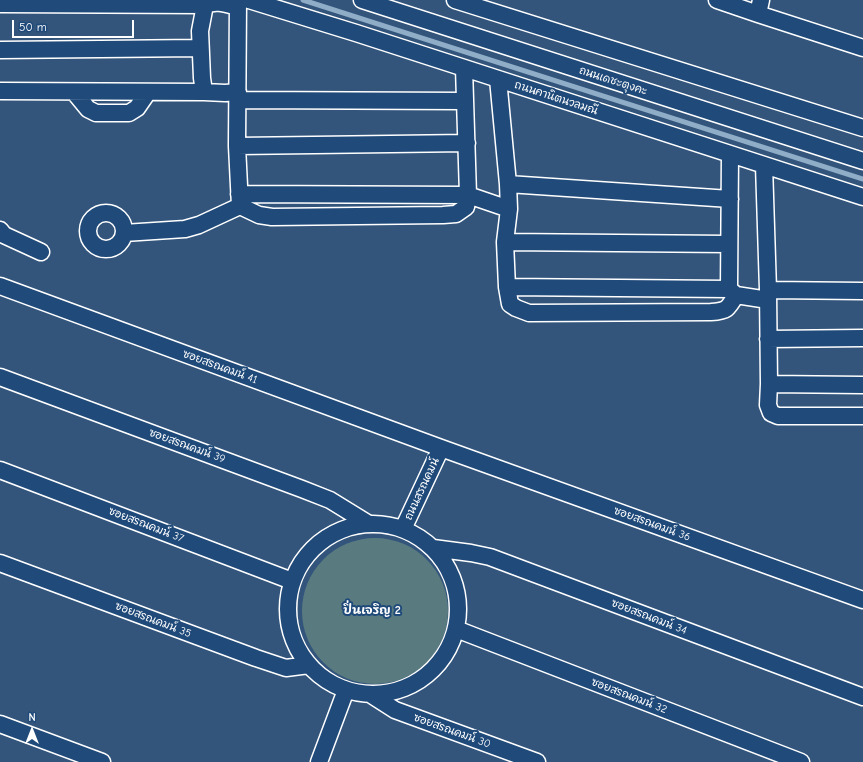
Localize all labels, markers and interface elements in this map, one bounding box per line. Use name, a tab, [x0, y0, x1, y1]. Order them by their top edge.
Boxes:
scale bar	[14, 12, 136, 38]
text: 50 m	[19, 20, 47, 34]
street label: ถนนเดชะตุงคะ	[577, 64, 649, 98]
street label: ถนนคานิตนวลมณี	[513, 78, 599, 118]
street label: ซอยสรณคมน์ 41	[181, 347, 259, 387]
street label: ซอยสรณคมน์ 39	[147, 426, 227, 466]
street label: ถนนสรณคมน์	[402, 456, 442, 522]
street label: ซอยสรณคมน์ 36	[612, 504, 692, 544]
street label: ซอยสรณคมน์ 37	[106, 505, 186, 545]
street label: ซอยสรณคมน์ 34	[609, 597, 689, 637]
street label: ซอยสรณคมน์ 35	[113, 599, 193, 641]
district label: ปิ่นเจริญ 2	[343, 604, 401, 618]
street label: ซอยสรณคมน์ 32	[589, 675, 669, 717]
north arrow	[12, 710, 52, 750]
text: N	[28, 711, 36, 724]
street label: ซอยสรณคมน์ 30	[412, 711, 492, 751]

